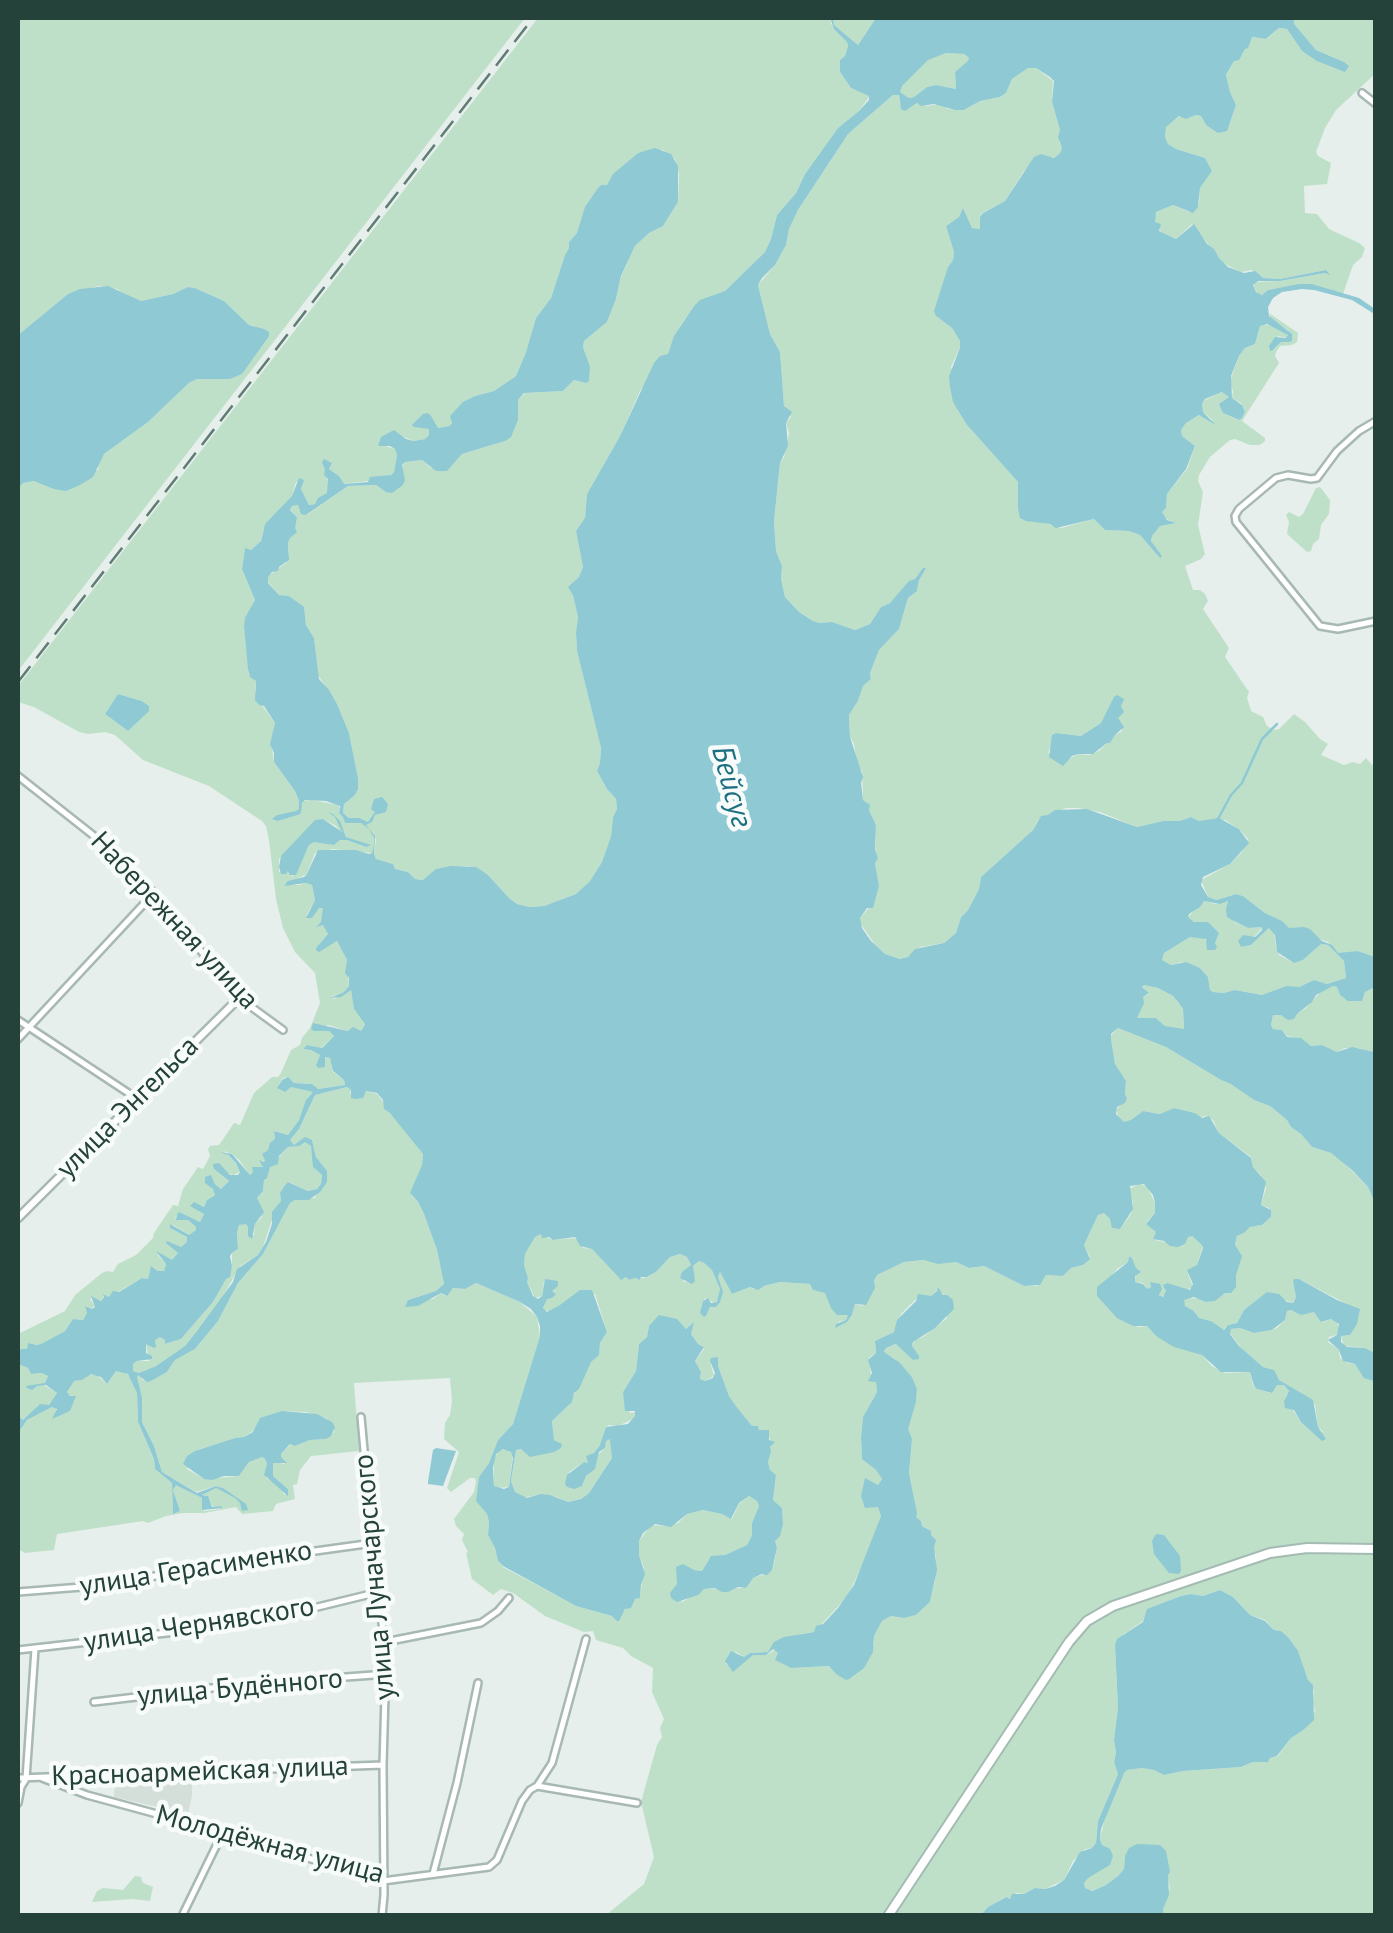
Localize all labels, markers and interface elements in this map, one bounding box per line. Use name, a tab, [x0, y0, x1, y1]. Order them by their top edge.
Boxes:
water label: Бейсуг	[703, 742, 759, 832]
street label: Набережная улица	[83, 825, 265, 1017]
street label: улица Энгельса	[50, 1030, 206, 1186]
street label: улица Луначарского	[348, 1453, 402, 1701]
street label: улица Герасименко	[77, 1534, 315, 1604]
street label: улица Чернявского	[81, 1590, 317, 1660]
street label: улица Будённого	[136, 1662, 344, 1714]
street label: Красноармейская улица	[51, 1750, 349, 1794]
street label: Молодёжная улица	[152, 1798, 388, 1892]

